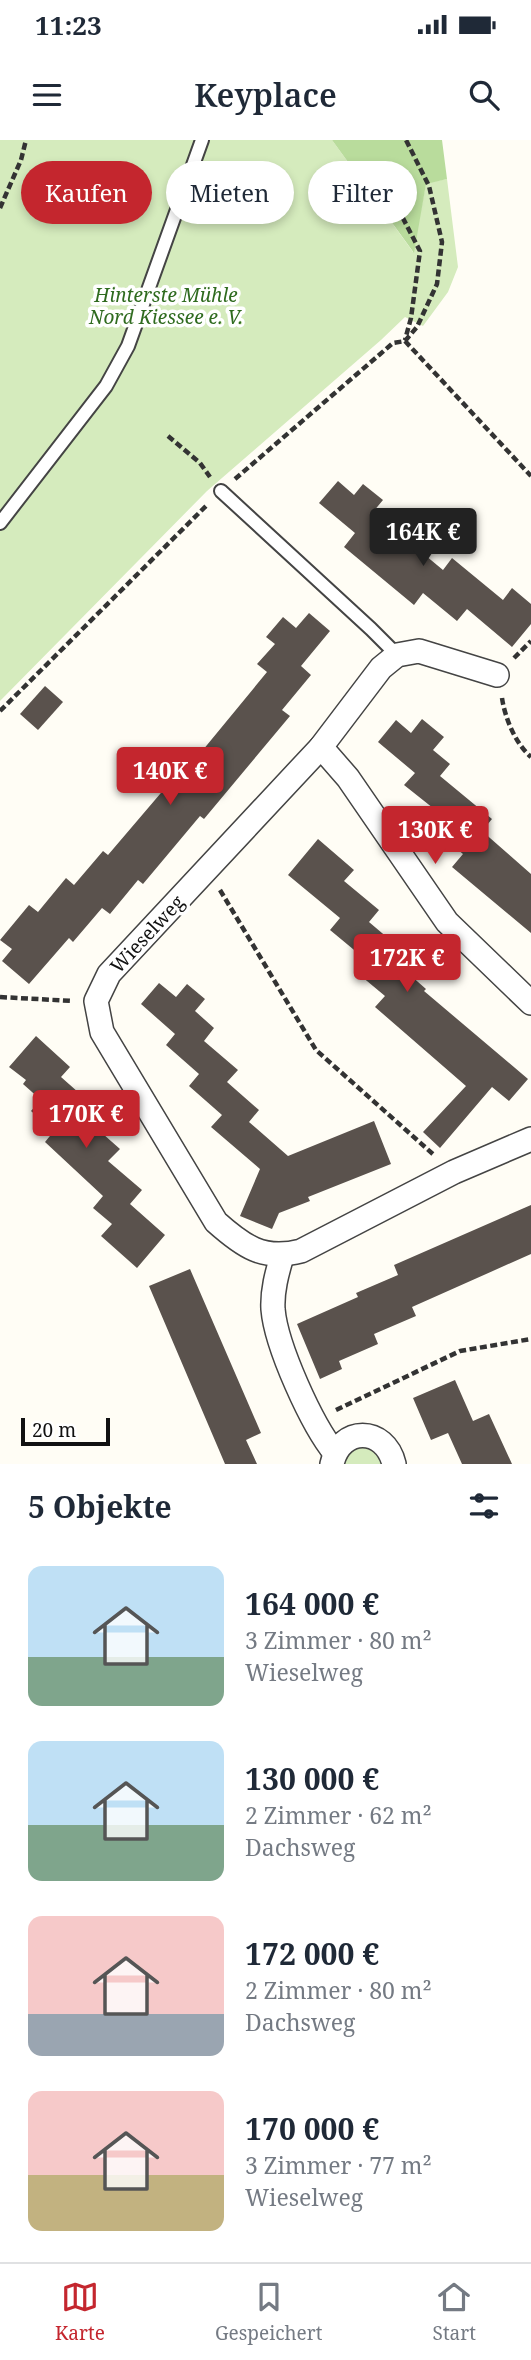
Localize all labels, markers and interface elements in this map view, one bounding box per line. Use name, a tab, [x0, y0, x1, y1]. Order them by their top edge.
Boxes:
text: 11:23	[35, 7, 102, 43]
text: Keyplace	[194, 73, 337, 116]
icon: menu	[28, 76, 66, 114]
icon: search	[465, 76, 503, 114]
chip: Kaufen	[21, 161, 152, 224]
chip: Mieten	[166, 161, 294, 224]
chip: Filter	[308, 161, 417, 224]
park label: Hinterste Mühle Nord Kiessee e. V.	[88, 282, 243, 330]
pin: 164K €	[366, 508, 480, 568]
text: 164K €	[386, 515, 460, 547]
pin: 140K €	[113, 748, 227, 807]
text: 140K €	[133, 754, 207, 786]
pin: 130K €	[378, 806, 492, 866]
text: 130K €	[398, 813, 472, 845]
street label: Wieselweg	[104, 889, 190, 979]
pin: 172K €	[350, 934, 464, 994]
text: 172K €	[370, 941, 444, 973]
pin: 170K €	[29, 1090, 143, 1150]
text: 170K €	[49, 1097, 123, 1129]
scale bar	[21, 1415, 110, 1447]
text: 20 m	[32, 1417, 76, 1443]
text: 5 Objekte	[28, 1486, 172, 1527]
icon: filters	[465, 1487, 503, 1525]
text: 164 000 €	[245, 1583, 379, 1624]
icon: home	[84, 1594, 168, 1678]
text: 3 Zimmer · 80 m²	[245, 1624, 432, 1656]
text: Wieselweg	[245, 1656, 363, 1688]
text: 130 000 €	[245, 1758, 379, 1799]
icon: home	[84, 1769, 168, 1853]
text: 2 Zimmer · 62 m²	[245, 1799, 432, 1831]
text: Dachsweg	[245, 1831, 355, 1863]
text: 172 000 €	[245, 1933, 379, 1974]
icon: home	[84, 1944, 168, 2028]
text: 2 Zimmer · 80 m²	[245, 1974, 432, 2006]
text: Dachsweg	[245, 2006, 355, 2038]
text: 170 000 €	[245, 2108, 379, 2149]
icon: home	[84, 2119, 168, 2203]
text: 3 Zimmer · 77 m²	[245, 2149, 432, 2181]
text: Wieselweg	[245, 2181, 363, 2213]
tab: Karte	[55, 2278, 105, 2346]
tab: Gespeichert	[215, 2278, 322, 2346]
tab: Start	[433, 2278, 476, 2346]

